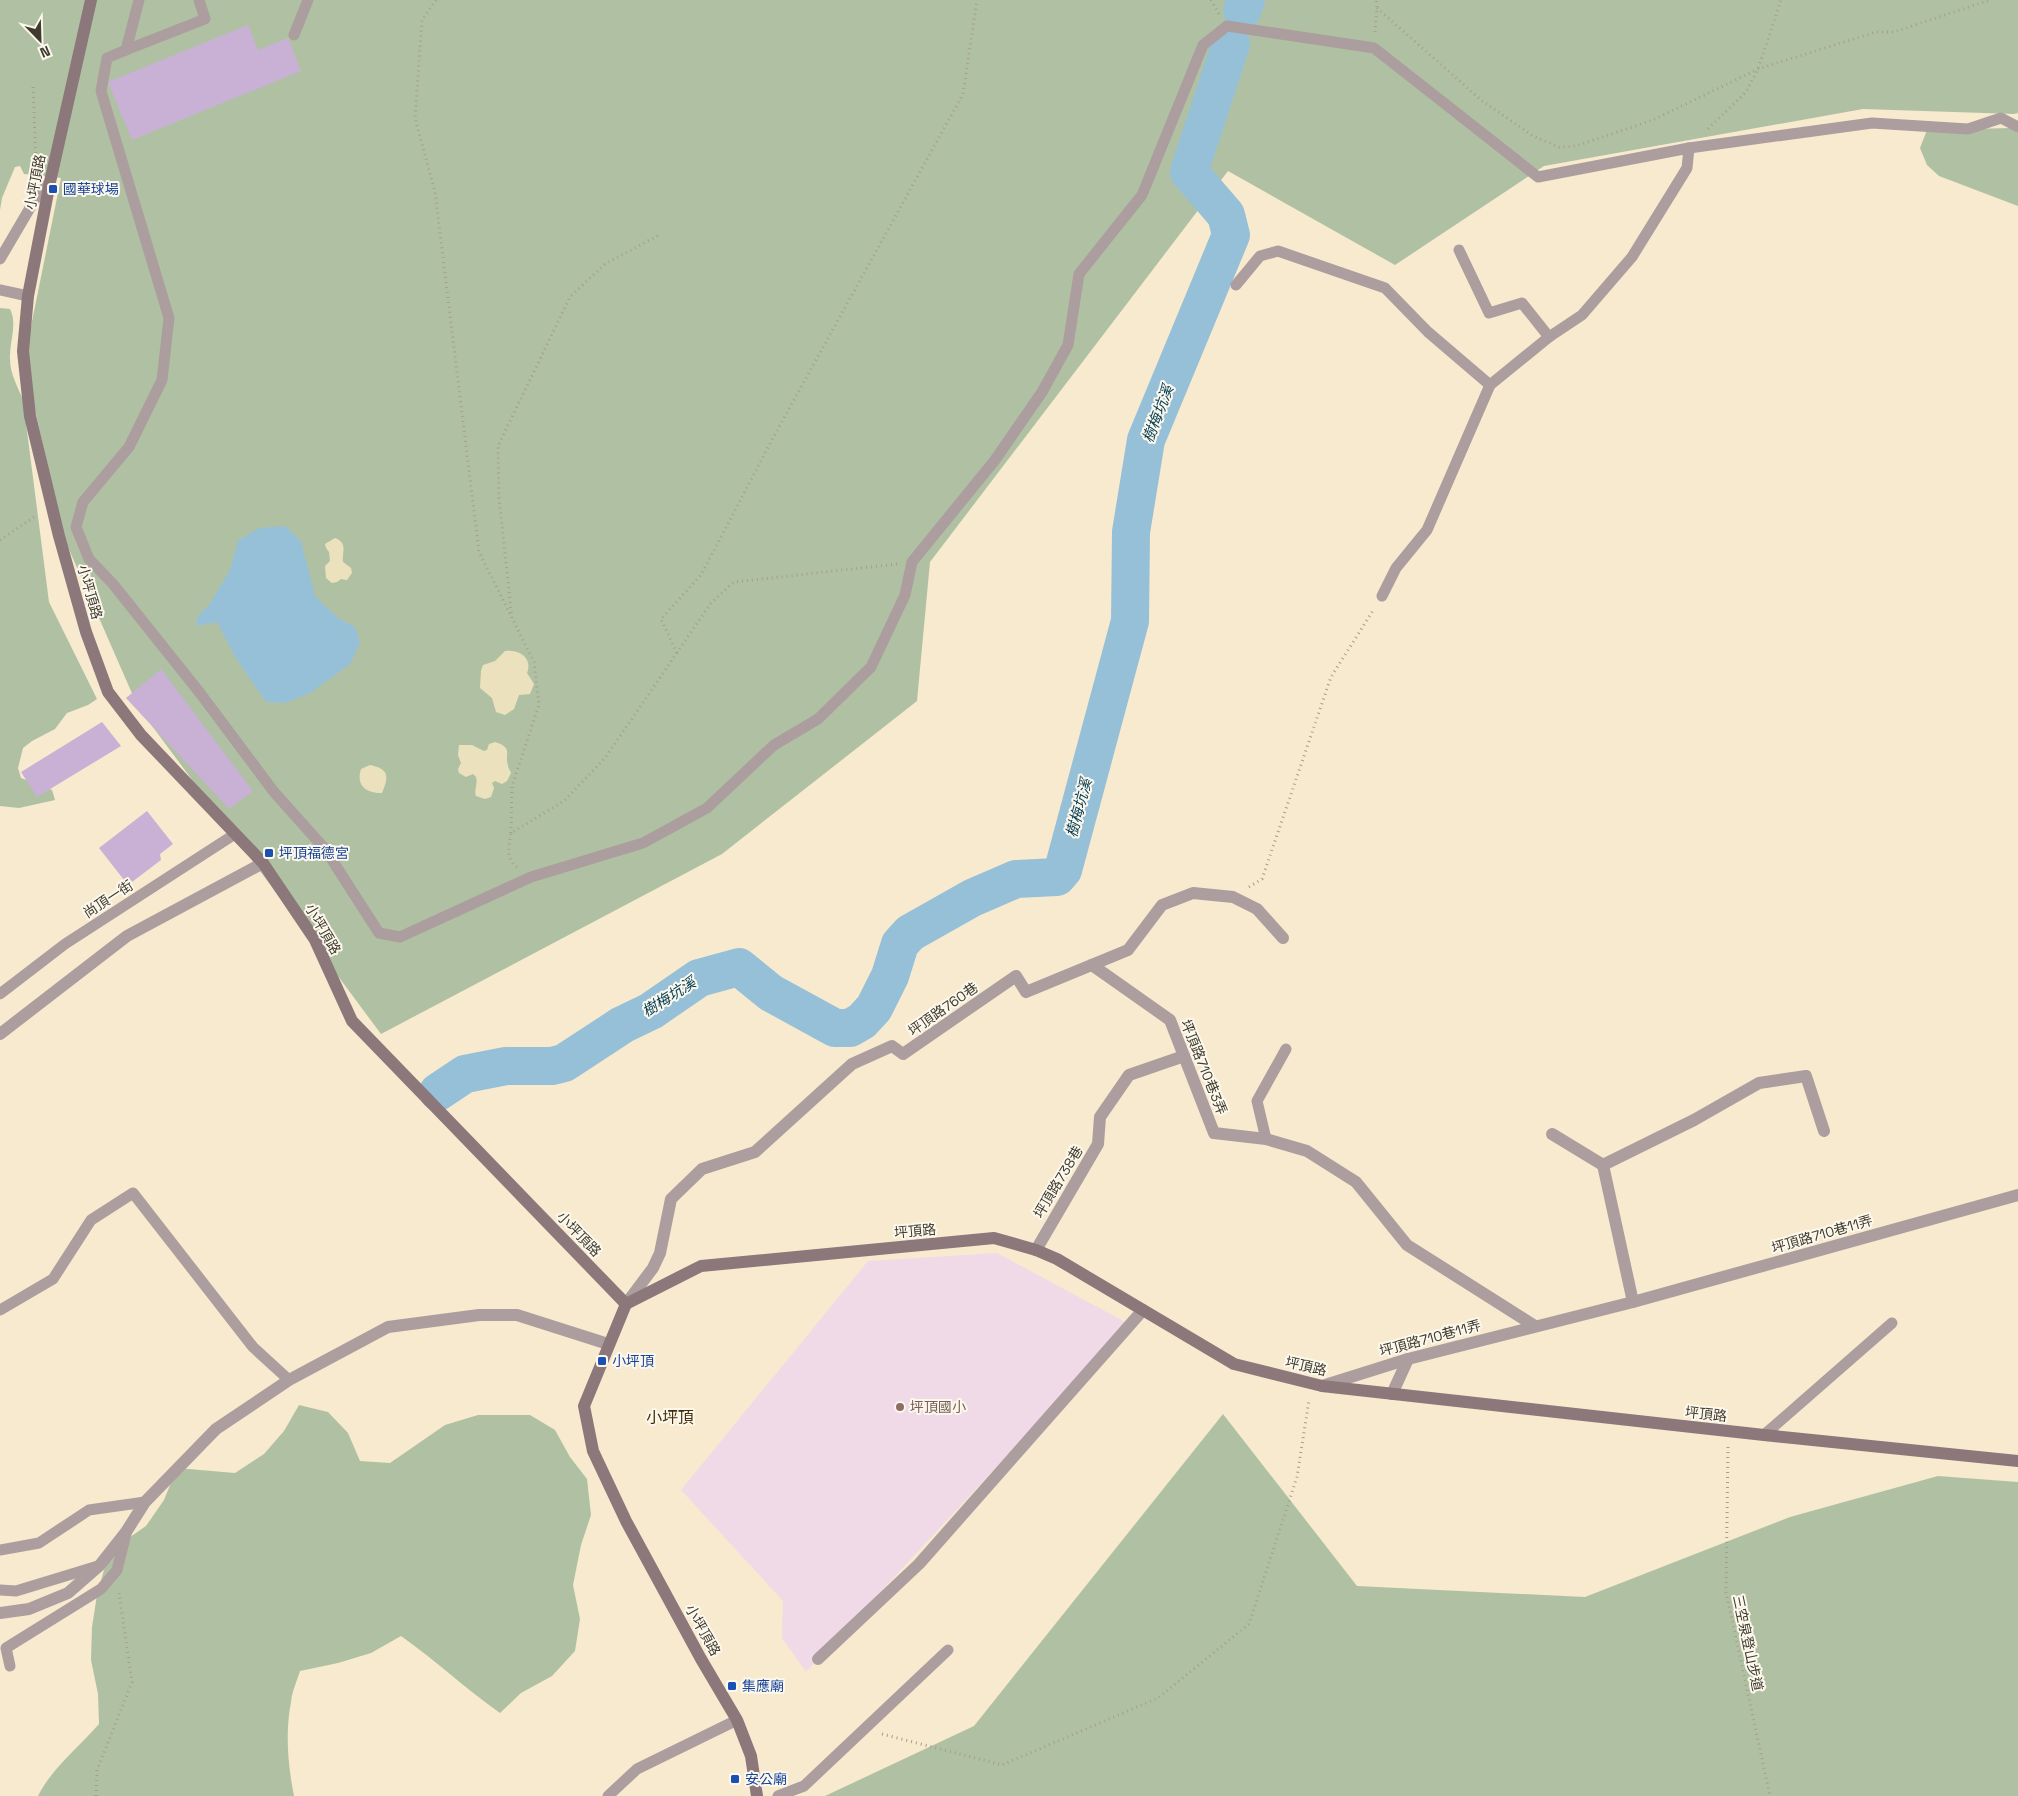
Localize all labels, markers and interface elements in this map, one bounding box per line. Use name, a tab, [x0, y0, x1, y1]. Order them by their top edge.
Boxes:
north arrow	[15, 15, 65, 65]
text: N	[37, 42, 53, 62]
street label: 小坪頂路	[21, 153, 49, 211]
place label: 國華球場	[63, 180, 119, 198]
marker: 國華球場	[47, 183, 59, 195]
water label: 樹梅坑溪	[1138, 381, 1178, 445]
street label: 小坪頂路	[74, 563, 106, 621]
water label: 樹梅坑溪	[1062, 775, 1096, 839]
place label: 坪頂福德宮	[279, 844, 349, 862]
marker: 坪頂福德宮	[263, 847, 275, 859]
street label: 尚頂一街	[80, 876, 136, 922]
street label: 小坪頂路	[301, 900, 345, 958]
water label: 樹梅坑溪	[638, 972, 701, 1021]
street label: 坪頂路760巷	[905, 978, 981, 1040]
street label: 坪頂路710巷3弄	[1177, 1017, 1231, 1117]
street label: 坪頂路738巷	[1029, 1143, 1087, 1221]
street label: 小坪頂路	[553, 1208, 605, 1260]
street label: 坪頂路710巷11弄	[1769, 1211, 1875, 1257]
street label: 坪頂路	[893, 1220, 937, 1242]
street label: 坪頂路710巷11弄	[1377, 1316, 1483, 1360]
place label: 小坪頂	[612, 1352, 654, 1370]
street label: 坪頂路	[1284, 1353, 1328, 1379]
marker: 小坪頂	[596, 1355, 608, 1367]
place label: 坪頂國小	[910, 1398, 966, 1416]
marker: 坪頂國小	[894, 1401, 906, 1413]
street label: 坪頂路	[1684, 1403, 1728, 1425]
district label: 小坪頂	[646, 1407, 694, 1428]
street label: 三空泉登山步道	[1729, 1593, 1767, 1693]
street label: 小坪頂路	[682, 1601, 724, 1659]
place label: 集應廟	[742, 1677, 784, 1695]
marker: 集應廟	[726, 1680, 738, 1692]
place label: 安公廟	[745, 1770, 787, 1788]
marker: 安公廟	[729, 1773, 741, 1785]

